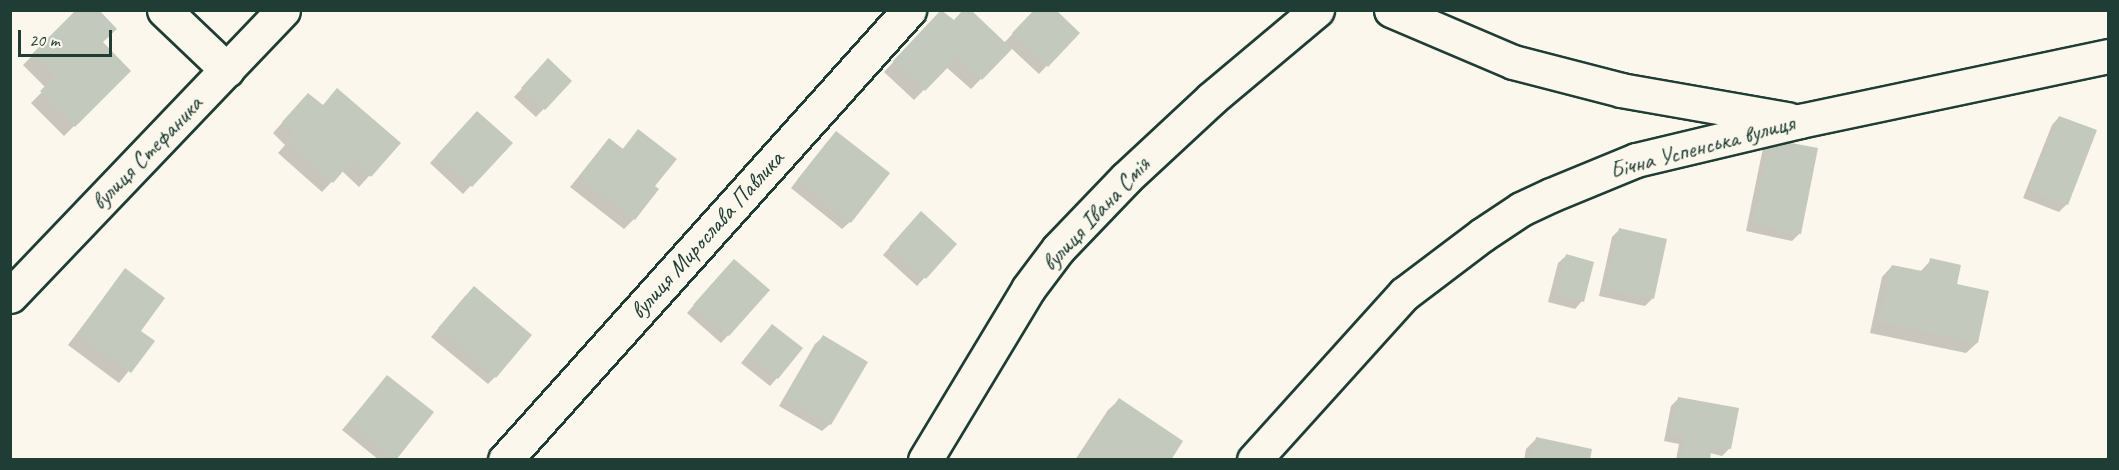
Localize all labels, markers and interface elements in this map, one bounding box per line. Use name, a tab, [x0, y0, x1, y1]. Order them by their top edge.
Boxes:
scale bar	[21, 18, 116, 56]
text: 20 m	[29, 29, 60, 51]
street label: вулиця Стефаника	[85, 90, 209, 216]
street label: Бічна Успенська вулиця	[1608, 109, 1796, 185]
street label: вулиця Мирослава Павлика	[623, 144, 791, 326]
street label: вулиця Івана Смія	[1036, 151, 1156, 277]

